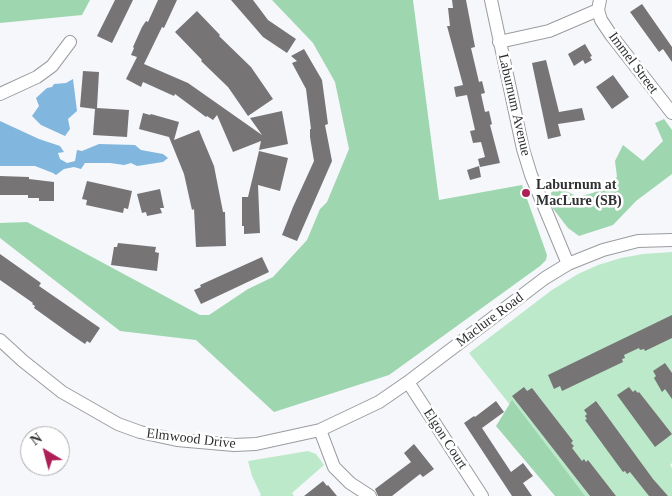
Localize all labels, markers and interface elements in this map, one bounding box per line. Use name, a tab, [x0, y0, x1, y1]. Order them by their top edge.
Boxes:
street label: Immel Street	[604, 29, 662, 97]
street label: Laburnum Avenue	[494, 52, 534, 158]
place label: Laburnum at MacLure (SB)	[536, 177, 622, 210]
marker: Laburnum at MacLure (SB)	[520, 187, 532, 199]
street label: Maclure Road	[453, 289, 527, 351]
street label: Elgon Court	[419, 406, 471, 472]
street label: Elmwood Drive	[145, 425, 237, 453]
north arrow	[20, 426, 70, 476]
text: N	[28, 430, 45, 448]

